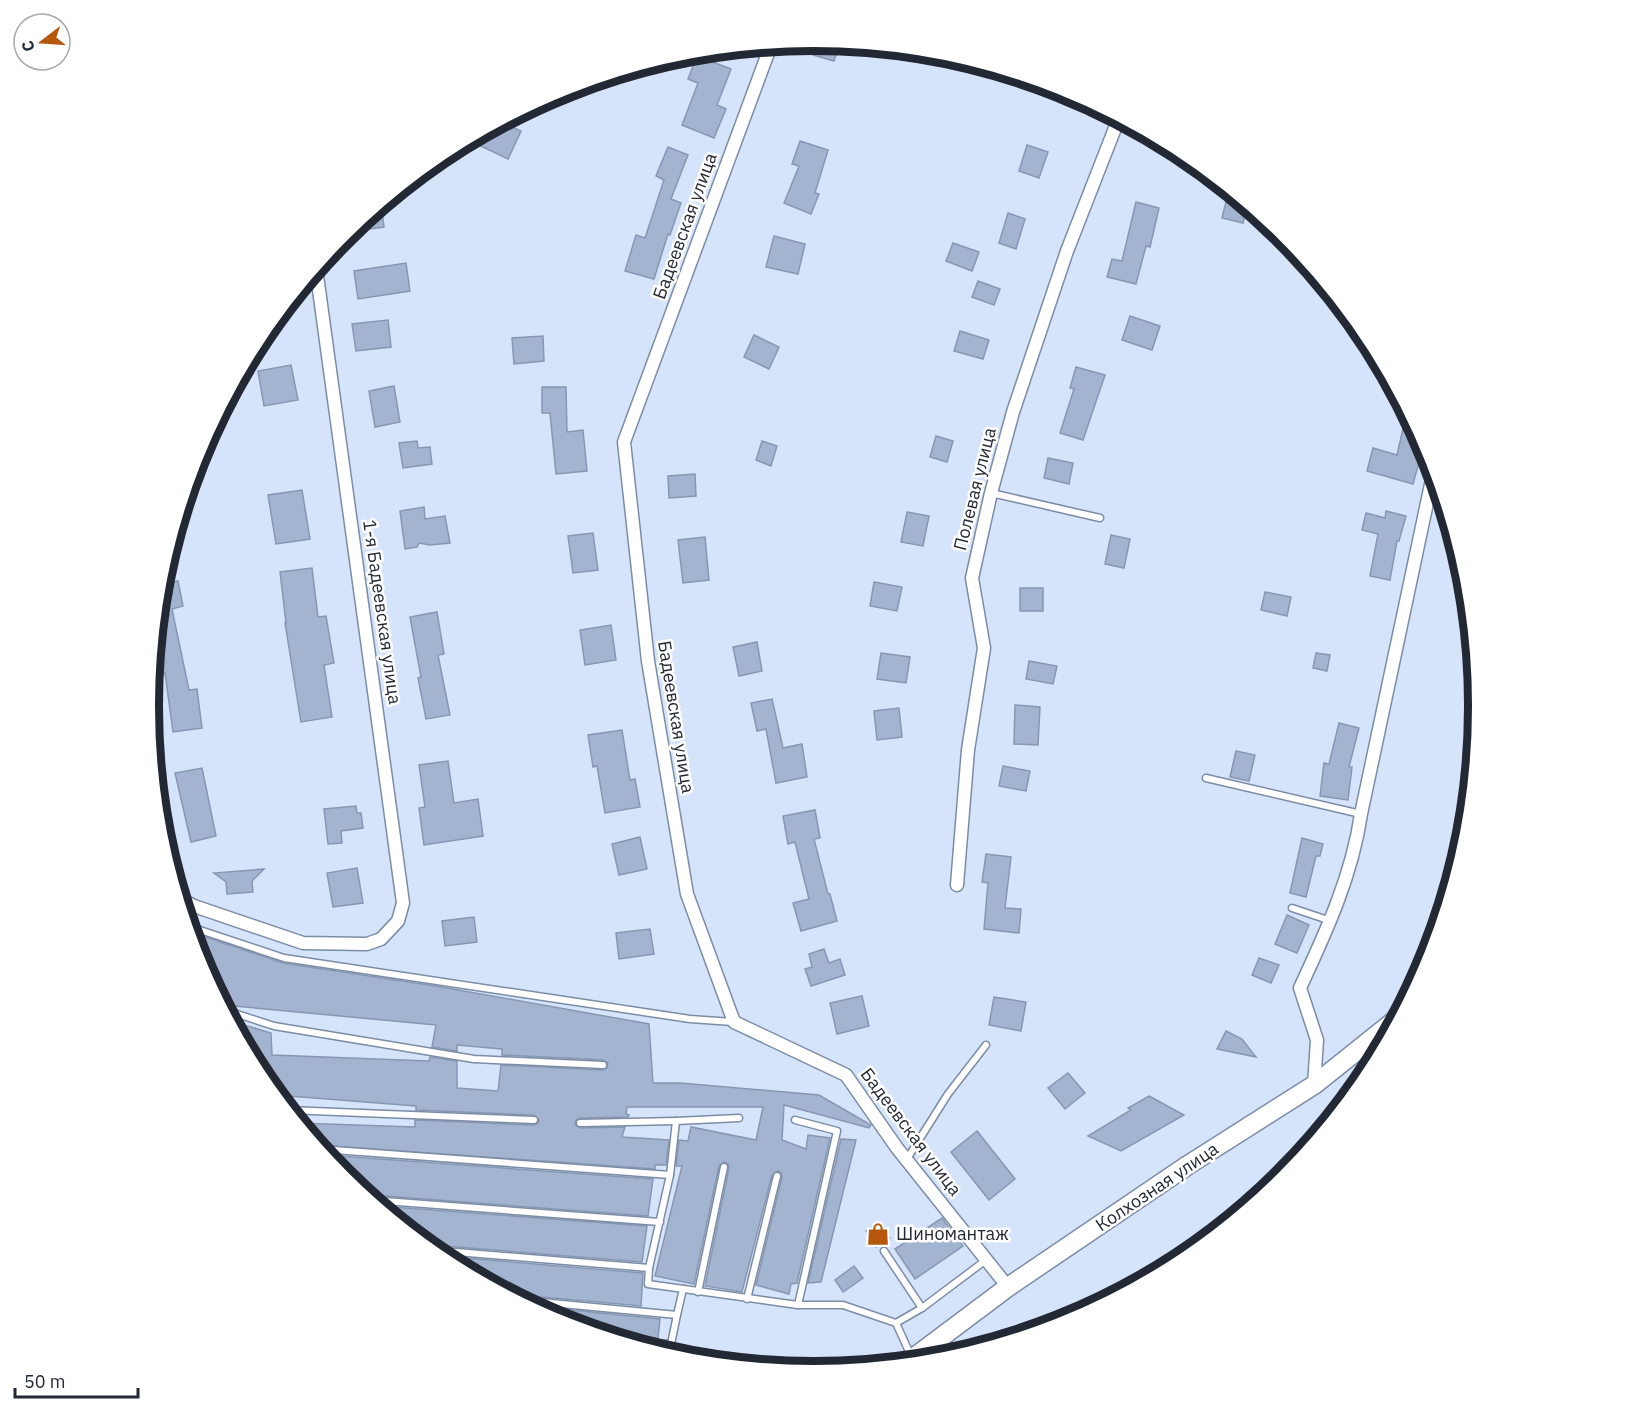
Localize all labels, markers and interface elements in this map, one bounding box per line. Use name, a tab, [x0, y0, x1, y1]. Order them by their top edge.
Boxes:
north arrow	[12, 12, 72, 72]
text: С	[17, 38, 39, 54]
street label: Бадеевская улица	[647, 149, 722, 302]
street label: Полевая улица	[948, 425, 1001, 553]
street label: 1-я Бадеевская улица	[358, 518, 407, 706]
street label: Бадеевская улица	[653, 639, 700, 795]
street label: Бадеевская улица	[856, 1063, 967, 1200]
street label: Колхозная улица	[1091, 1137, 1223, 1236]
shop icon: Шиномантаж	[865, 1221, 891, 1247]
place label: Шиномантаж	[896, 1222, 1009, 1245]
scale bar	[15, 1361, 138, 1399]
text: 50 m	[24, 1370, 66, 1393]

